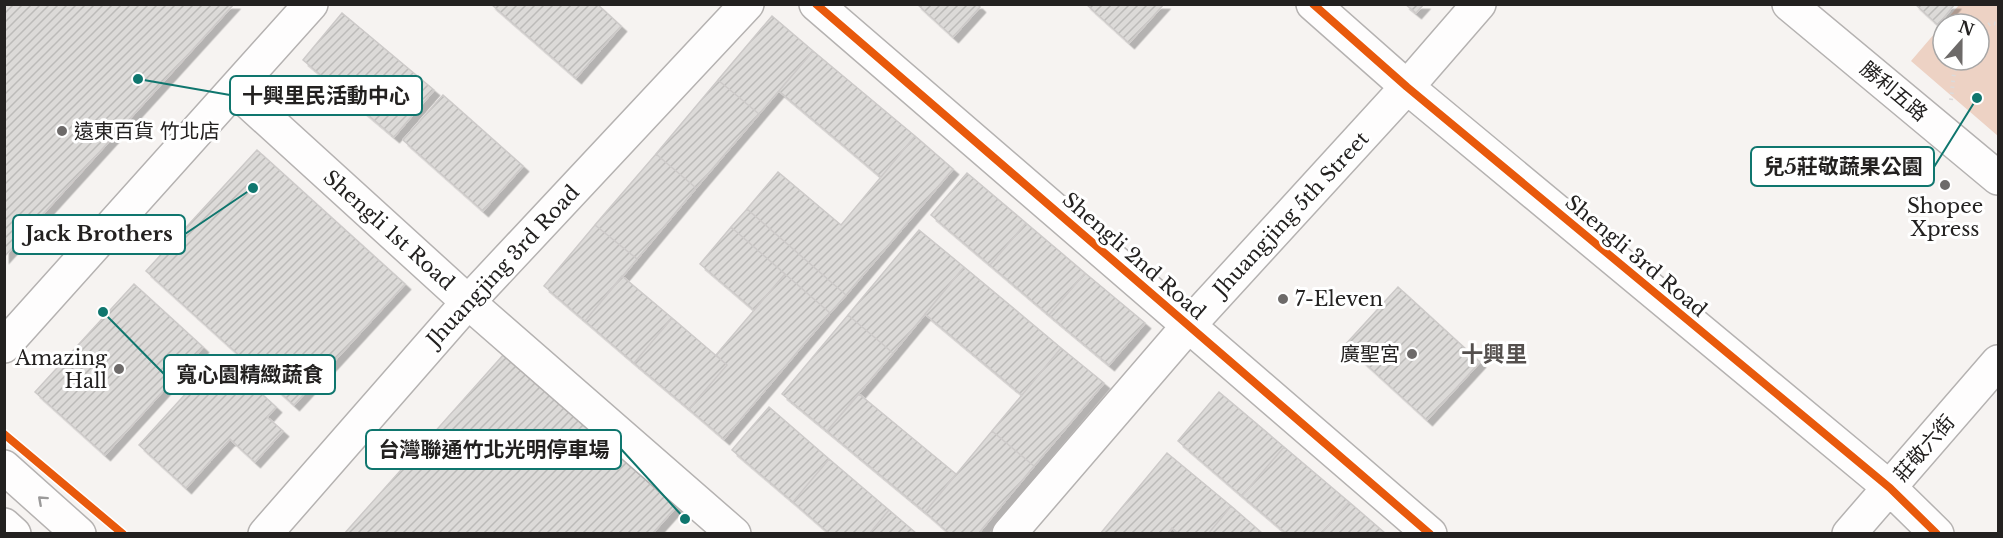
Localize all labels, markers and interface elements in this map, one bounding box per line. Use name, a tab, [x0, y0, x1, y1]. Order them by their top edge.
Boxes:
north arrow	[1931, 12, 1991, 72]
text: N	[1956, 16, 1977, 40]
street label: 勝利五路	[1856, 56, 1932, 126]
callout: 十興里民活動中心	[230, 76, 422, 115]
text: 十興里民活動中心	[242, 83, 410, 109]
place label: 遠東百貨 竹北店	[74, 119, 220, 143]
marker: 遠東百貨 竹北店	[55, 124, 69, 138]
street label: Jhuangjing 5th Street	[1206, 126, 1374, 304]
callout: 兒5莊敬蔬果公園	[1751, 147, 1934, 186]
text: 兒5莊敬蔬果公園	[1763, 154, 1923, 180]
street label: Shengli 1st Road	[319, 165, 459, 295]
marker: Shopee Xpress	[1938, 178, 1952, 192]
street label: Jhuangjing 3rd Road	[420, 180, 584, 354]
street label: Shengli 2nd Road	[1058, 187, 1210, 325]
street label: Shengli 3rd Road	[1560, 190, 1712, 322]
place label: Shopee Xpress	[1907, 194, 1983, 241]
callout: Jack Brothers	[13, 215, 185, 254]
text: Jack Brothers	[21, 221, 173, 247]
place label: 7-Eleven	[1295, 287, 1383, 311]
marker: 7-Eleven	[1276, 292, 1290, 306]
district label: 十興里	[1461, 341, 1527, 368]
place label: 廣聖宮	[1340, 342, 1400, 366]
place label: Amazing Hall	[14, 346, 108, 393]
marker: 廣聖宮	[1405, 347, 1419, 361]
callout: 寬心園精緻蔬食	[164, 355, 335, 394]
marker: Amazing Hall	[112, 362, 126, 376]
text: 寬心園精緻蔬食	[177, 362, 324, 388]
street label: 莊敬六街	[1889, 410, 1959, 486]
callout: 台灣聯通竹北光明停車場	[366, 430, 621, 469]
text: 台灣聯通竹北光明停車場	[379, 437, 610, 463]
one-way arrow	[38, 496, 49, 507]

